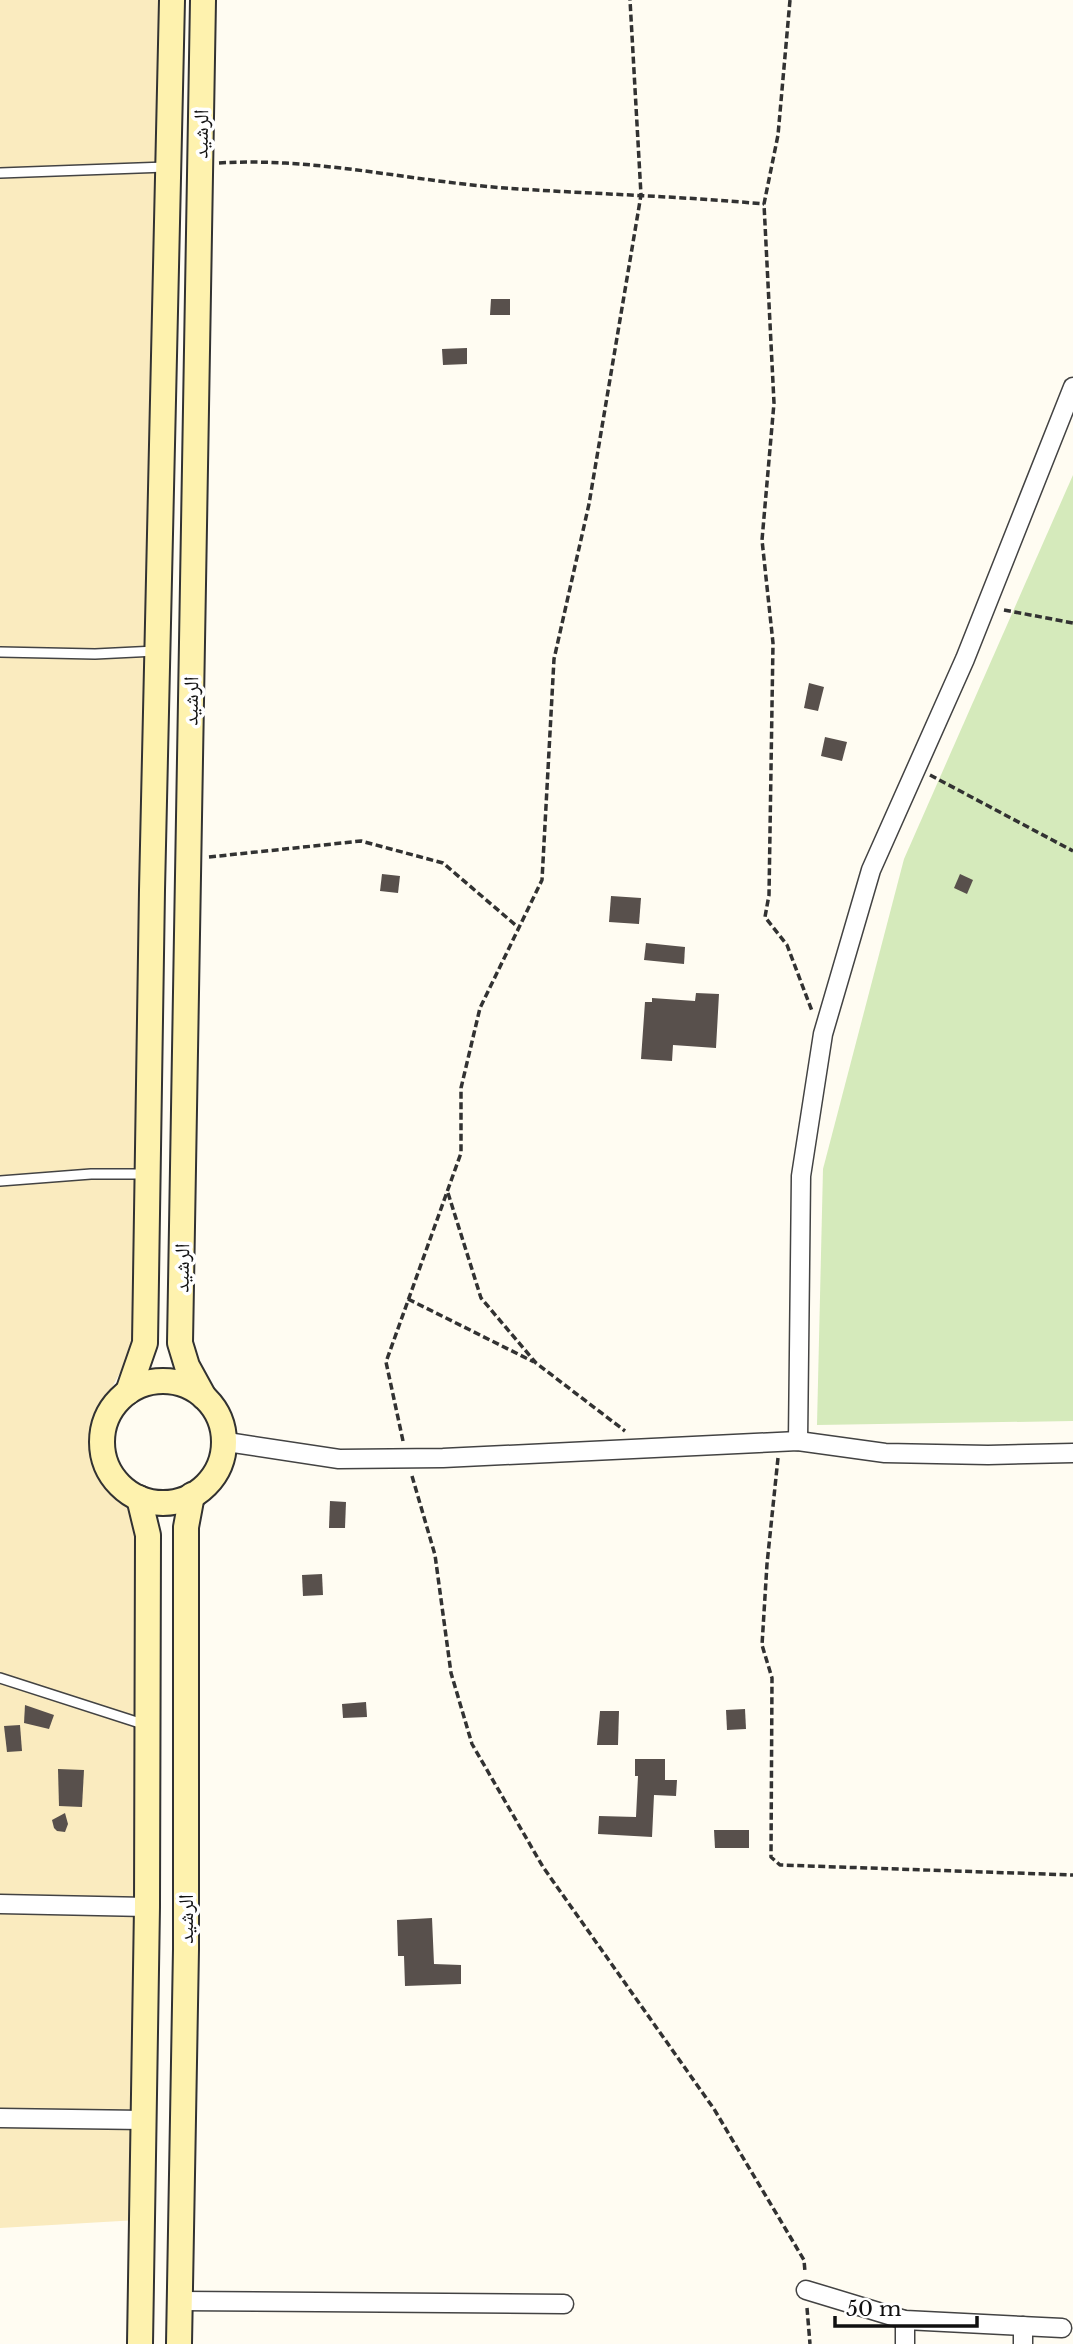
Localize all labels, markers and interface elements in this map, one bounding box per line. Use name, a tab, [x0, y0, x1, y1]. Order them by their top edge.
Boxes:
street label: الرشيد	[188, 109, 214, 159]
street label: الرشيد	[178, 676, 204, 726]
street label: الرشيد	[169, 1243, 195, 1293]
street label: الرشيد	[173, 1894, 199, 1944]
scale bar	[835, 2284, 977, 2328]
text: 50 m	[846, 2296, 902, 2322]

